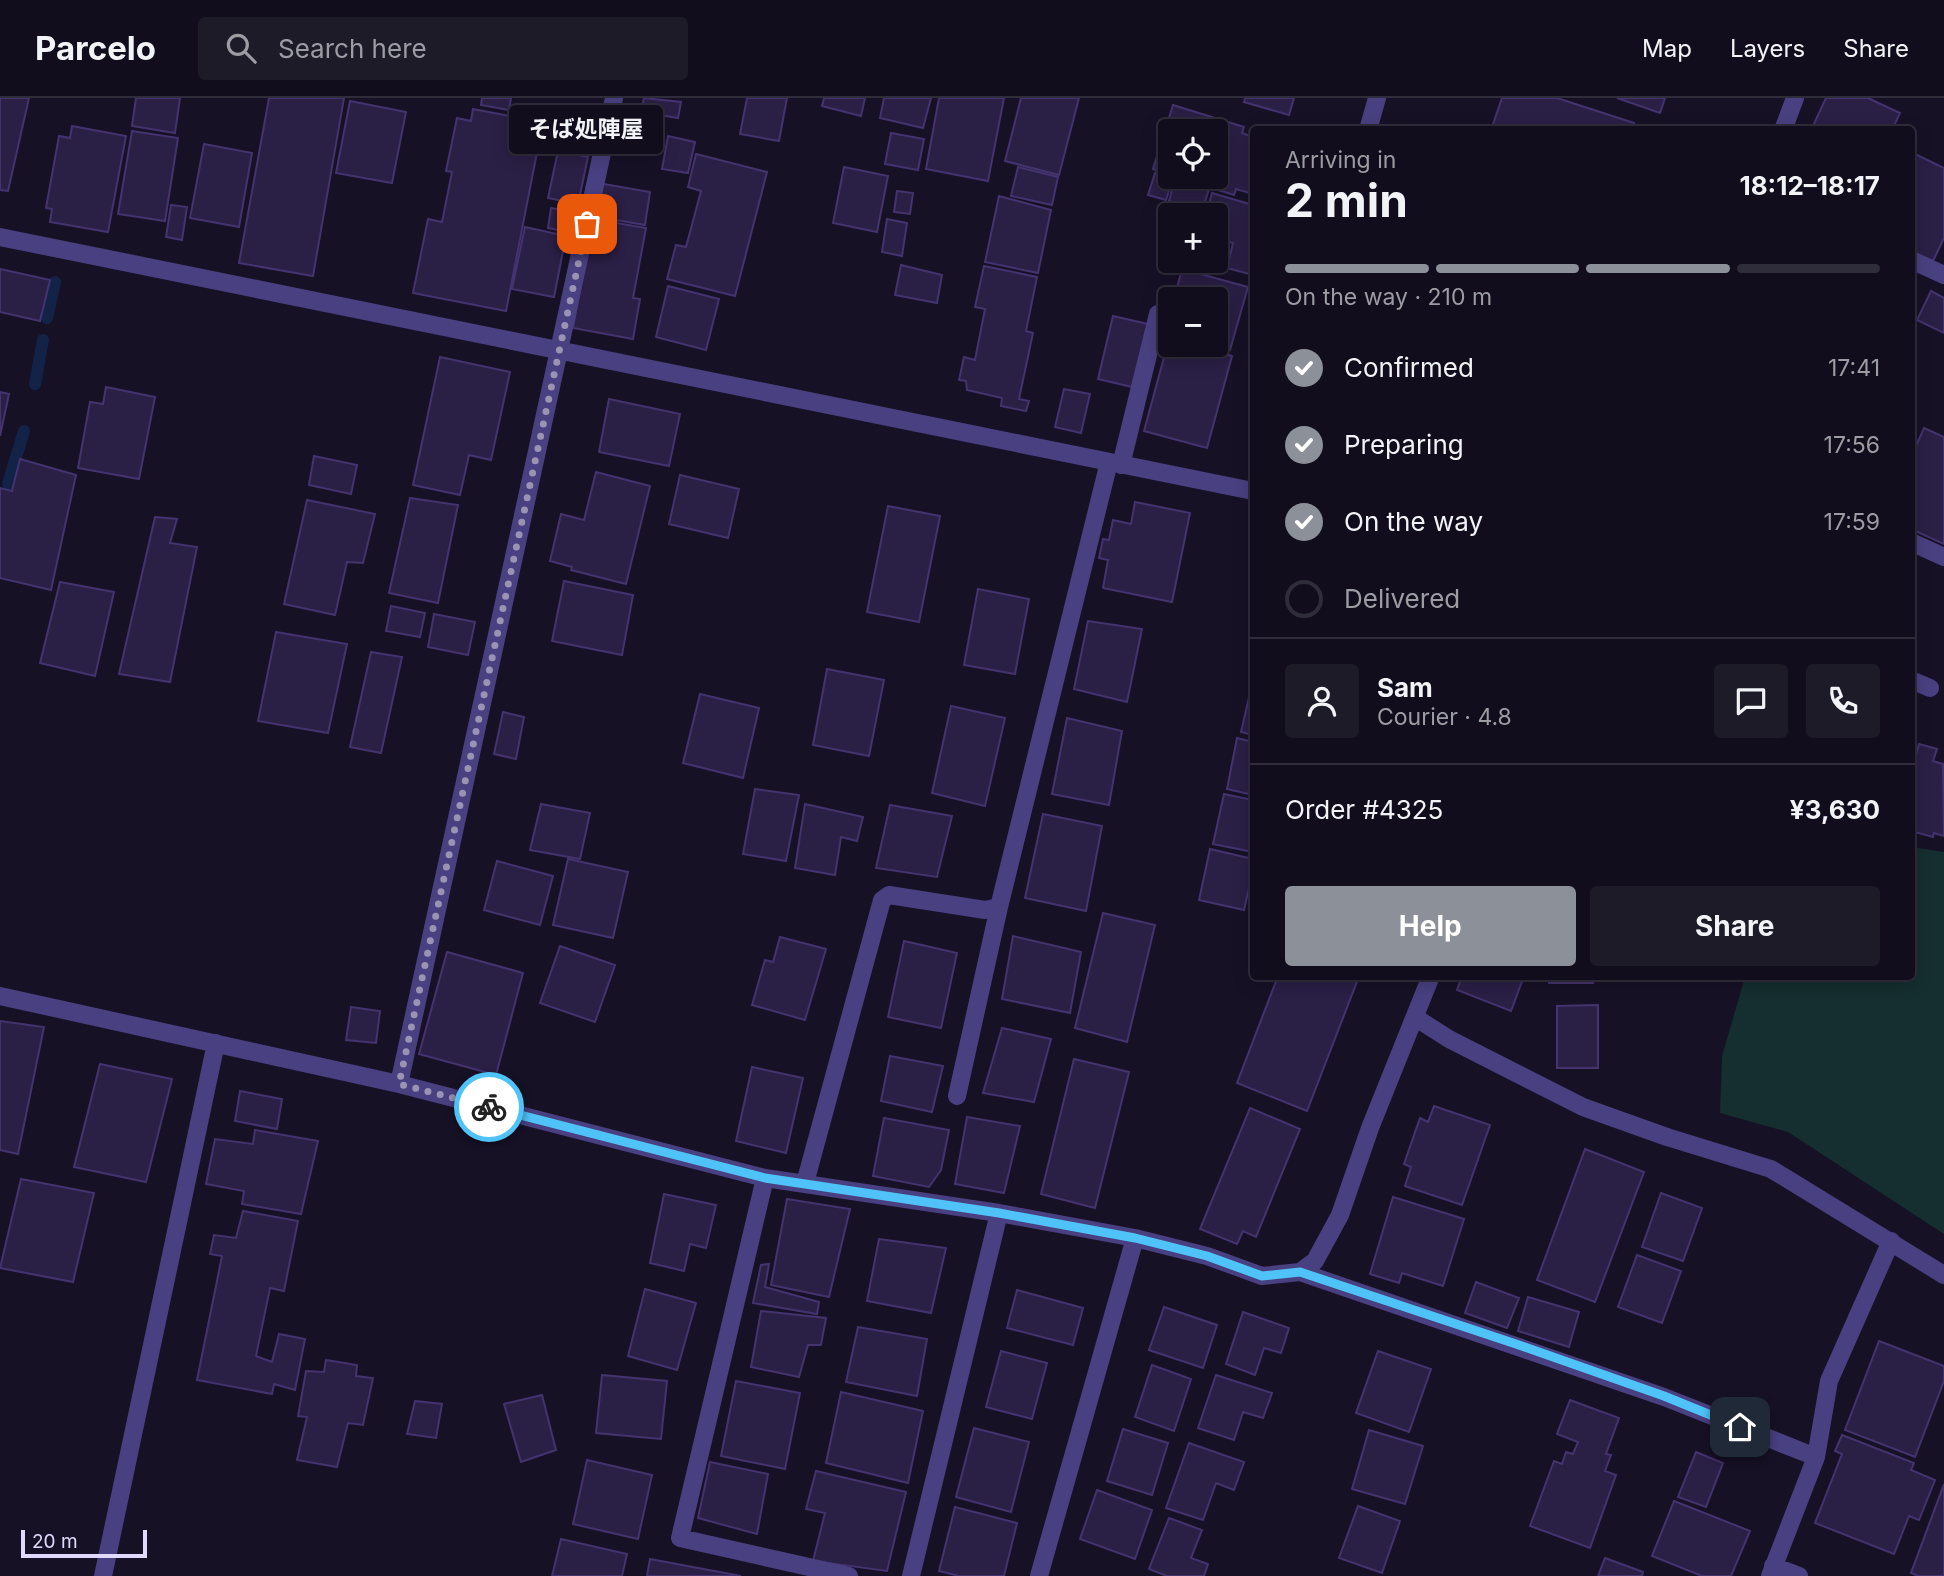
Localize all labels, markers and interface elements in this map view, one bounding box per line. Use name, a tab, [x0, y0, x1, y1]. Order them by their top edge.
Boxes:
search box	[198, 17, 688, 80]
text: Parcelo	[35, 28, 156, 68]
icon: search	[222, 29, 260, 67]
text: Search here	[278, 33, 427, 64]
text: Map	[1642, 34, 1692, 63]
text: Layers	[1730, 34, 1805, 63]
text: Share	[1843, 34, 1909, 63]
callout: そば処陣屋	[510, 105, 664, 154]
text: そば処陣屋	[529, 115, 644, 143]
map controls	[1158, 119, 1228, 357]
button: locate	[1158, 119, 1228, 189]
text: Arriving in	[1285, 146, 1396, 174]
text: 18:12–18:17	[1739, 170, 1880, 201]
text: 2 min	[1285, 172, 1408, 228]
pin	[557, 194, 617, 254]
button: +	[1158, 203, 1228, 273]
icon: bag	[568, 205, 606, 243]
text: On the way · 210 m	[1285, 283, 1492, 311]
button: −	[1158, 287, 1228, 357]
icon: check	[1285, 349, 1323, 387]
text: Confirmed	[1344, 352, 1474, 383]
text: 17:41	[1828, 354, 1880, 382]
icon: check	[1285, 426, 1323, 464]
text: Preparing	[1344, 429, 1464, 460]
text: 17:56	[1824, 431, 1880, 459]
icon: check	[1285, 503, 1323, 541]
text: On the way	[1344, 506, 1483, 537]
text: 17:59	[1824, 508, 1880, 536]
text: Delivered	[1344, 583, 1460, 614]
button: person	[1285, 664, 1359, 738]
button: chat	[1714, 664, 1788, 738]
button: phone	[1806, 664, 1880, 738]
text: Sam	[1377, 672, 1433, 703]
text: Courier · 4.8	[1377, 703, 1512, 731]
text: Order #4325	[1285, 794, 1443, 825]
text: ¥3,630	[1790, 794, 1880, 825]
button: Help	[1285, 886, 1576, 966]
button: Share	[1590, 886, 1880, 966]
courier	[454, 1072, 524, 1142]
icon: bike	[470, 1088, 508, 1126]
pin	[1710, 1397, 1770, 1457]
icon: home	[1721, 1408, 1759, 1446]
scale bar	[21, 1527, 147, 1559]
text: 20 m	[32, 1530, 78, 1553]

